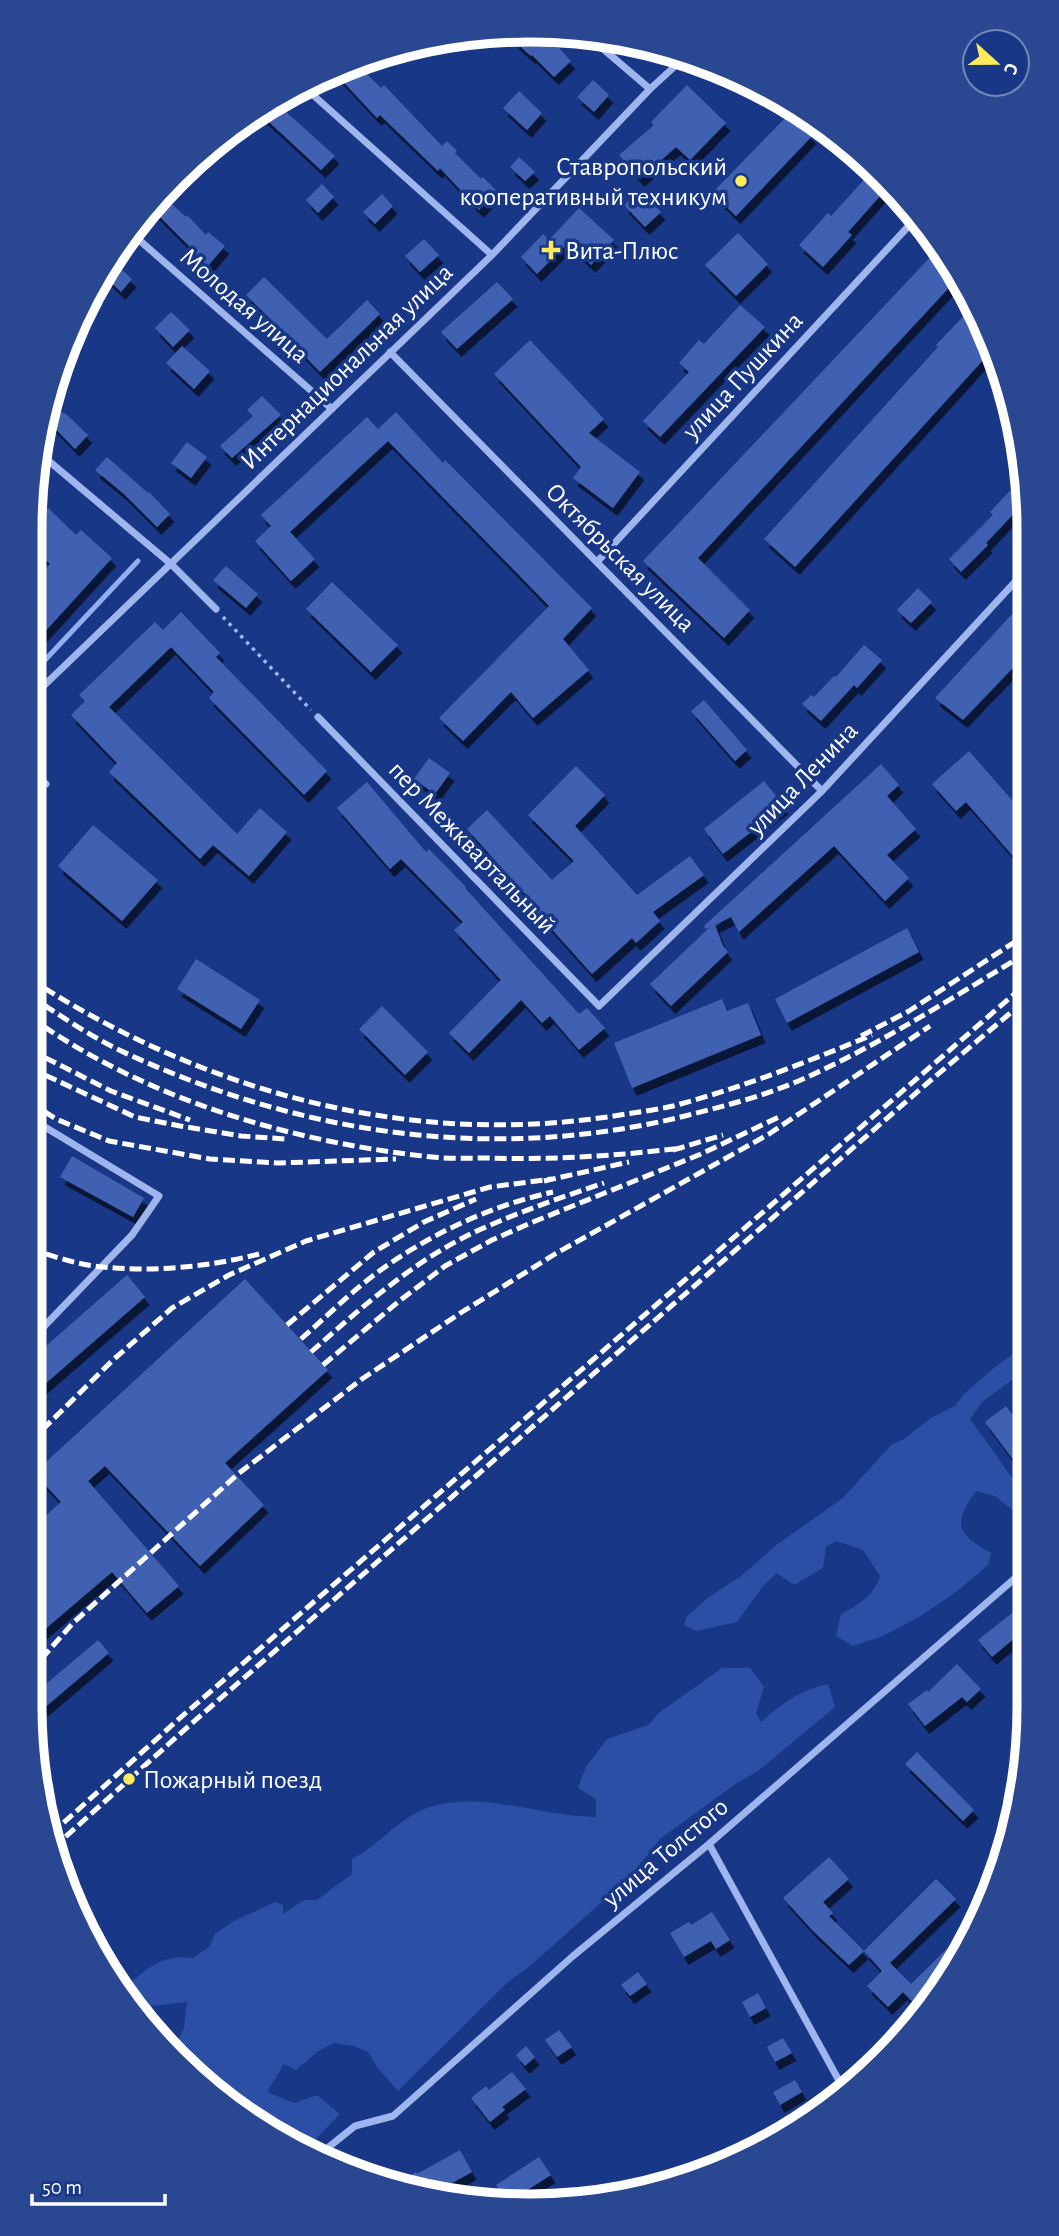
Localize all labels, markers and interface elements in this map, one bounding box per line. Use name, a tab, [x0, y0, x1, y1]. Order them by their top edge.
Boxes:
north arrow	[961, 28, 1031, 98]
text: С	[1000, 60, 1021, 77]
place label: Ставропольский кооперативный техникум	[459, 154, 727, 210]
marker: Ставропольский кооперативный техникум	[733, 173, 749, 189]
place label: Вита-Плюс	[565, 238, 678, 264]
marker: Вита-Плюс	[543, 242, 559, 258]
street label: Молодая улица	[175, 243, 314, 368]
street label: Интернациональная улица	[236, 259, 458, 475]
street label: улица Пушкина	[677, 307, 808, 445]
street label: Октябрьская улица	[541, 478, 700, 637]
street label: улица Ленина	[742, 717, 863, 841]
street label: пер Межквартальный	[384, 756, 561, 939]
place label: Пожарный поезд	[143, 1767, 322, 1793]
marker: Пожарный поезд	[121, 1771, 137, 1787]
street label: улица Толстого	[597, 1793, 733, 1913]
scale bar	[32, 2162, 164, 2206]
text: 50 m	[42, 2177, 82, 2198]

